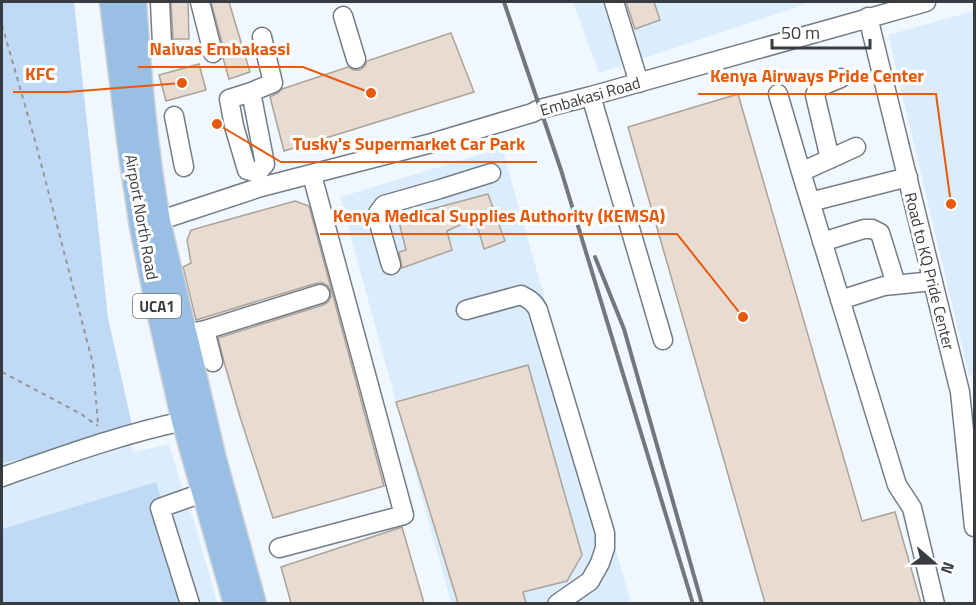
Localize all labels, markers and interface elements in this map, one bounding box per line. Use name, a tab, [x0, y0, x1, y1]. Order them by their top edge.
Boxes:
scale bar	[772, 12, 870, 50]
text: 50 m	[781, 19, 820, 46]
callout: Naivas Embakassi	[138, 31, 303, 67]
text: Naivas Embakassi	[150, 35, 291, 62]
callout: KFC	[13, 56, 67, 92]
callout: Kenya Airways Pride Center	[698, 58, 936, 94]
text: KFC	[25, 60, 55, 87]
text: Kenya Airways Pride Center	[710, 62, 924, 89]
street label: Embakasi Road	[537, 70, 643, 122]
callout: Tusky's Supermarket Car Park	[281, 126, 537, 162]
text: Tusky's Supermarket Car Park	[293, 130, 526, 157]
street label: Airport North Road	[119, 152, 165, 282]
street label: Road to KQ Pride Center	[899, 190, 961, 353]
callout: Kenya Medical Supplies Authority (KEMSA)	[320, 198, 677, 234]
text: Kenya Medical Supplies Authority (KEMSA)	[333, 202, 665, 229]
road number: UCA1	[133, 294, 181, 318]
north arrow	[904, 533, 964, 593]
text: N	[935, 559, 961, 577]

